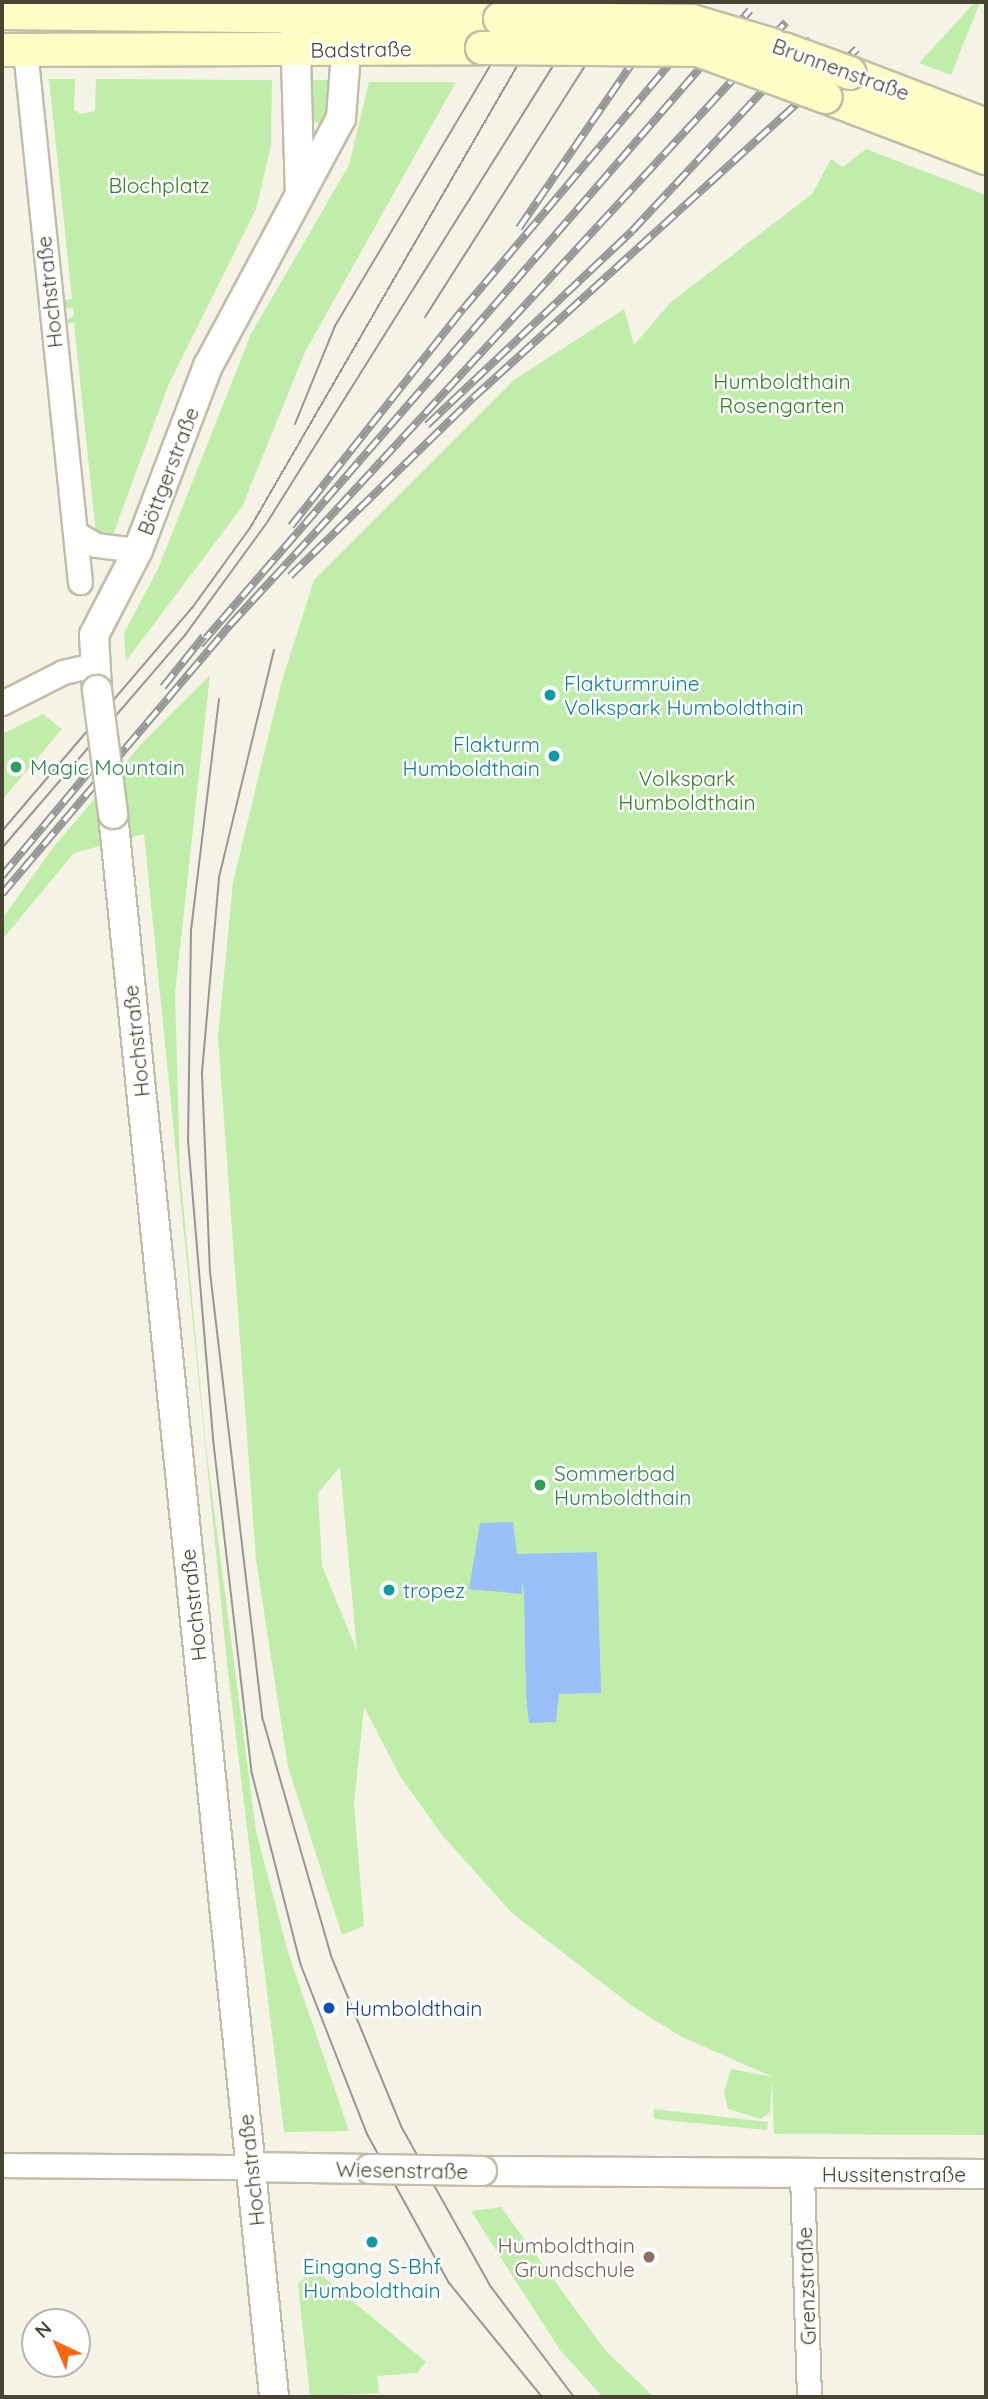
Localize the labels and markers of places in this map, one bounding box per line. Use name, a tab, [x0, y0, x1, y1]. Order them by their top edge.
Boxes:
place label: Flakturmruine Volkspark Humboldthain	[564, 670, 804, 720]
marker: Flakturmruine Volkspark Humboldthain	[542, 687, 558, 703]
place label: Flakturm Humboldthain	[403, 731, 540, 781]
marker: Flakturm Humboldthain	[546, 748, 562, 764]
place label: Magic Mountain	[30, 754, 185, 780]
marker: Magic Mountain	[8, 759, 24, 775]
place label: Sommerbad Humboldthain	[554, 1460, 691, 1510]
marker: Sommerbad Humboldthain	[532, 1477, 548, 1493]
place label: tropez	[403, 1577, 465, 1603]
marker: tropez	[381, 1582, 397, 1598]
place label: Humboldthain	[345, 1995, 482, 2021]
marker: Humboldthain	[319, 1998, 339, 2018]
place label: Humboldthain Grundschule	[498, 2232, 635, 2282]
marker: Eingang S-Bhf Humboldthain	[364, 2234, 380, 2250]
marker: Humboldthain Grundschule	[641, 2249, 657, 2265]
place label: Eingang S-Bhf Humboldthain	[303, 2253, 441, 2303]

